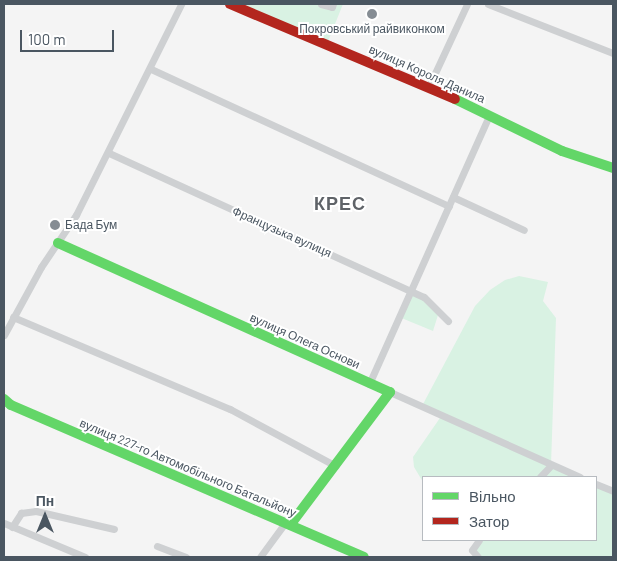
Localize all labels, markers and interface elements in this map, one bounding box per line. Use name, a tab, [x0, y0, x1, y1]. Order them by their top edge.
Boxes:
marker: Покровський райвиконком	[366, 8, 378, 20]
scale bar	[22, 20, 116, 52]
place label: Покровський райвиконком	[299, 22, 445, 36]
text: 100 m	[28, 30, 66, 48]
street label: вулиця Короля Данила	[367, 42, 487, 106]
district label: КРЕС	[314, 192, 366, 214]
street label: Французька вулиця	[230, 204, 334, 260]
place label: Бада Бум	[65, 218, 117, 232]
marker: Бада Бум	[49, 219, 61, 231]
street label: вулиця Олега Основи	[248, 310, 362, 372]
street label: вулиця 227-го Автомобільного Батальйону	[78, 416, 298, 520]
legend	[422, 476, 597, 541]
text: Вільно	[469, 487, 516, 505]
north arrow	[20, 491, 70, 541]
text: Пн	[36, 492, 54, 509]
text: Затор	[469, 512, 509, 530]

